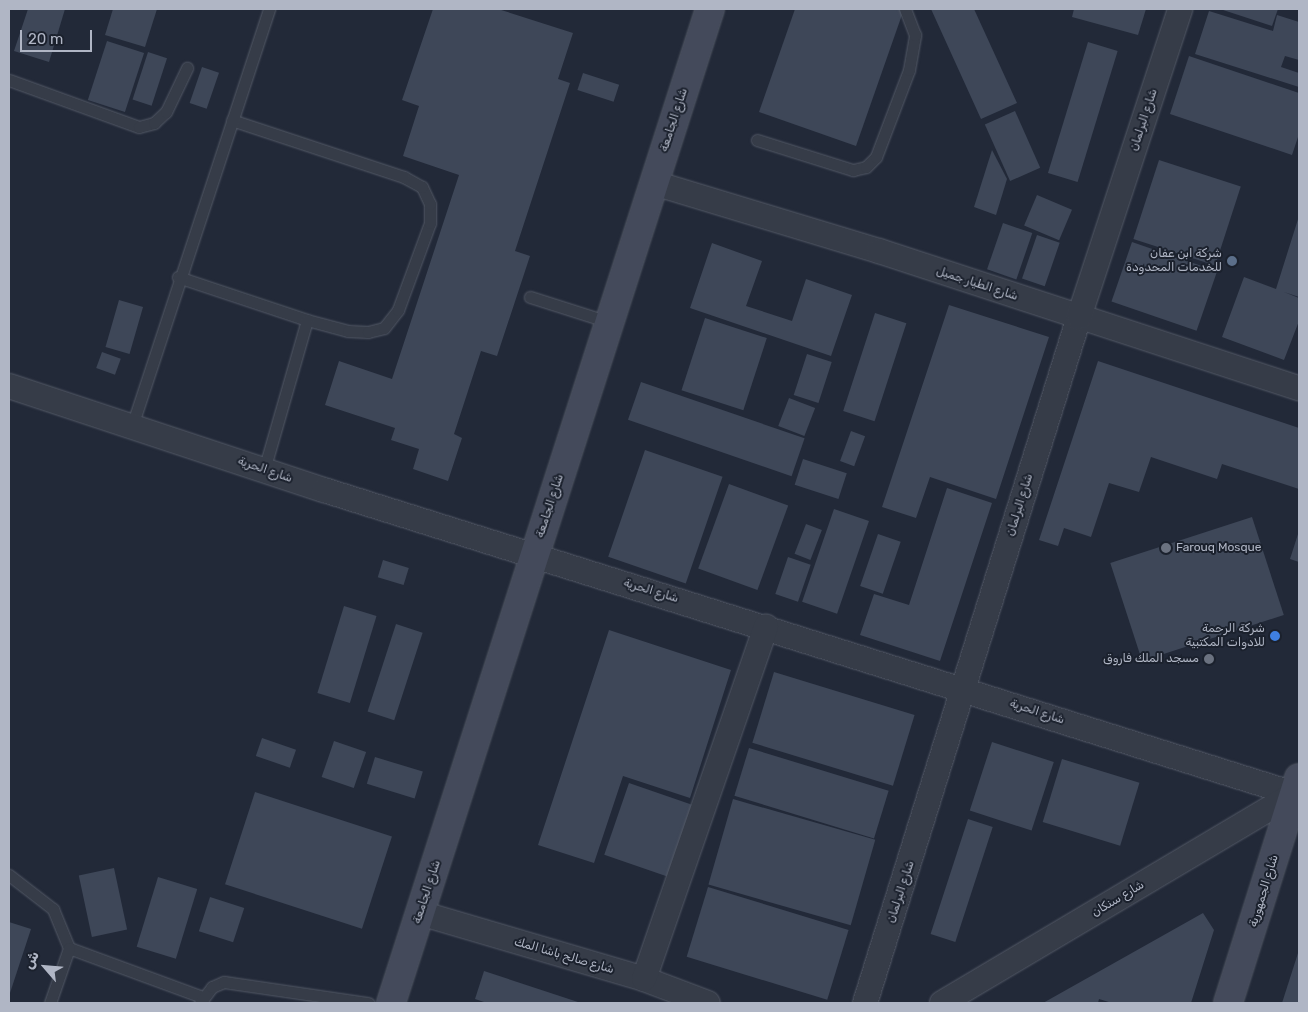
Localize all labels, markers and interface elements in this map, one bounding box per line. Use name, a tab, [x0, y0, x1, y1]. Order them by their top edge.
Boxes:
scale bar	[22, 20, 95, 52]
text: 20 m	[28, 30, 63, 48]
street label: شارع الجامعة	[657, 86, 691, 154]
street label: شارع البرلمان	[1127, 87, 1161, 153]
place label: شركة ابن عفان للخدمات المحدودة	[1126, 247, 1222, 275]
marker: شركة ابن عفان للخدمات المحدودة	[1226, 255, 1238, 267]
street label: شارع الطيار جميل	[934, 264, 1020, 304]
street label: شارع الحرية	[236, 454, 294, 486]
street label: شارع الجامعة	[533, 472, 567, 540]
street label: شارع البرلمان	[1004, 472, 1036, 538]
place label: Farouq Mosque	[1176, 541, 1262, 555]
marker: Farouq Mosque	[1160, 542, 1172, 554]
street label: شارع الحرية	[622, 576, 680, 606]
place label: شركة الرحمة للادوات المكتبية	[1185, 622, 1265, 650]
marker: شركة الرحمة للادوات المكتبية	[1269, 630, 1281, 642]
place label: مسجد الملك فاروق	[1103, 652, 1199, 666]
marker: مسجد الملك فاروق	[1203, 653, 1215, 665]
street label: شارع الحرية	[1008, 696, 1066, 728]
street label: شارع الجمهورية	[1246, 853, 1282, 929]
street label: شارع الجامعة	[410, 858, 444, 926]
street label: شارع البرلمان	[884, 859, 918, 925]
street label: شارع سنكان	[1089, 878, 1147, 920]
street label: شارع صالح باشا المك	[512, 935, 616, 977]
north arrow	[20, 942, 70, 992]
text: ش	[20, 948, 43, 972]

